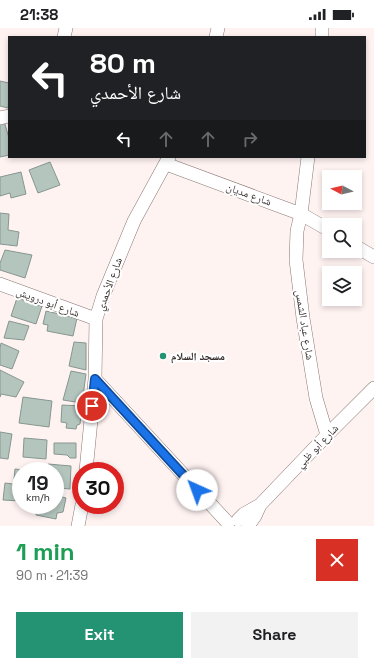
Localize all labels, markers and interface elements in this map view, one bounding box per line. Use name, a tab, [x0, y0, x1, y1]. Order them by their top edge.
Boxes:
text: 21:38	[20, 5, 58, 24]
text: 80 m	[90, 45, 156, 81]
icon: left	[24, 52, 76, 104]
text: شارع الأحمدي	[90, 81, 181, 104]
icon: left	[113, 128, 135, 150]
icon: ahead	[155, 128, 177, 150]
icon: ahead	[197, 128, 219, 150]
icon: right	[239, 128, 261, 150]
north arrow	[322, 170, 362, 210]
map controls	[322, 170, 362, 306]
street label: شارع مديان	[225, 179, 273, 209]
button: search	[322, 218, 362, 258]
street label: شارع الأحمدي	[93, 255, 127, 313]
button: layers	[322, 266, 362, 306]
street label: شارع أبو درويش	[14, 284, 82, 320]
street label: شارع عباد الشمس	[293, 289, 317, 361]
place label: مسجد السلام	[171, 349, 225, 364]
marker: مسجد السلام	[158, 351, 168, 361]
pin	[75, 389, 109, 423]
icon: arrive	[81, 395, 103, 417]
street label: شارع أبو ظبي	[293, 421, 343, 472]
speed limit sign: 30	[72, 462, 124, 514]
position arrow	[176, 469, 218, 511]
text: 19	[27, 470, 49, 496]
text: km/h	[26, 491, 50, 504]
text: 1 min	[16, 536, 75, 567]
button: close	[316, 539, 358, 581]
text: 90 m · 21:39	[16, 567, 88, 584]
button: Exit	[16, 612, 183, 658]
button: Share	[191, 612, 358, 658]

